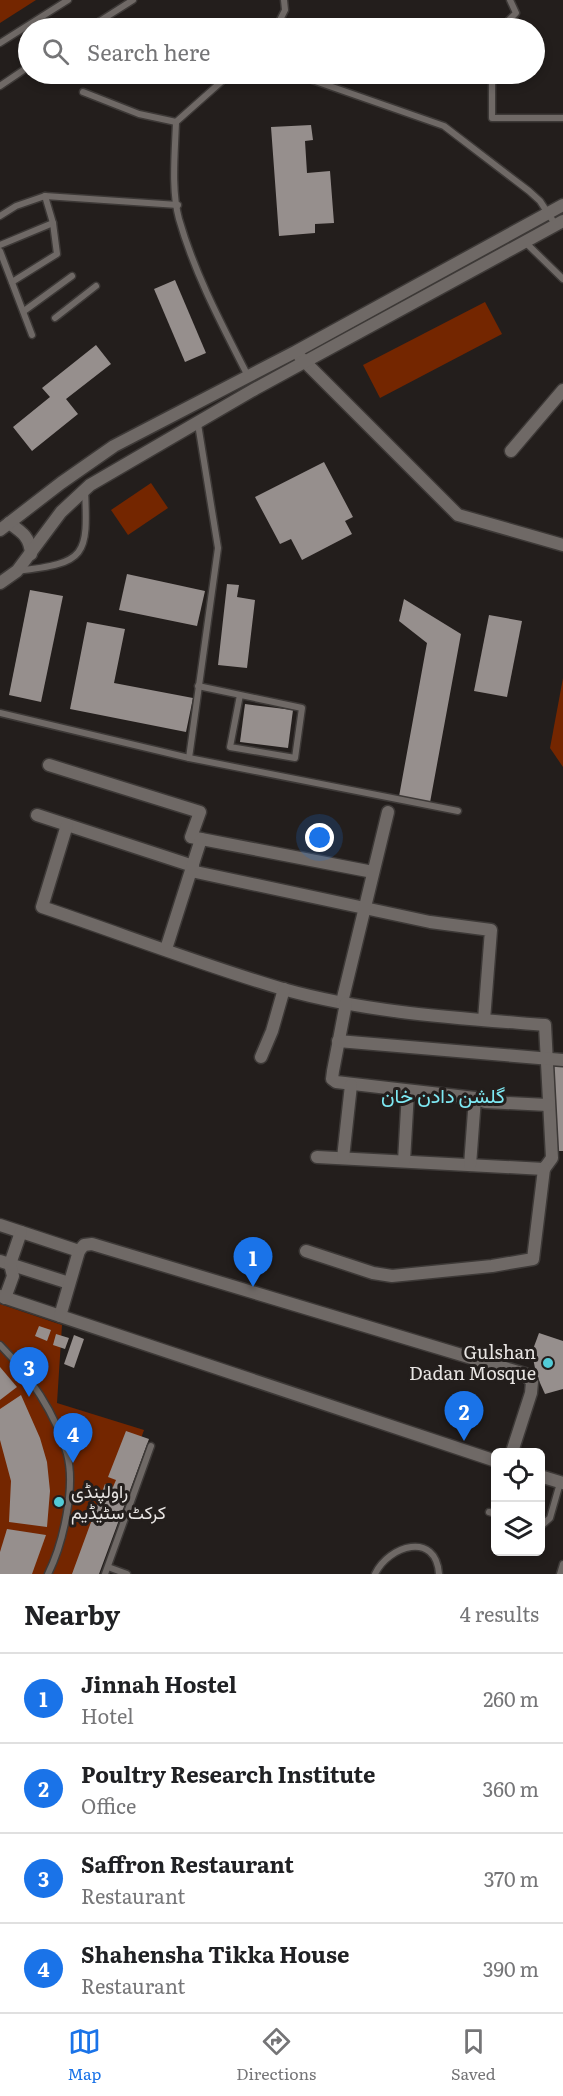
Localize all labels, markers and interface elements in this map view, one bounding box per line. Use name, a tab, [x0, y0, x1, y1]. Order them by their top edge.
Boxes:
search box	[18, 18, 545, 84]
icon: search	[39, 35, 72, 68]
text: Search here	[87, 35, 210, 68]
your location	[305, 823, 334, 852]
district label: گلشن دادن خان	[381, 1079, 505, 1109]
pin: 1	[234, 1238, 272, 1287]
place label: Gulshan Dadan Mosque	[409, 1338, 536, 1386]
pin: 3	[9, 1348, 48, 1397]
marker: Gulshan Dadan Mosque	[541, 1356, 555, 1370]
pin: 2	[444, 1392, 484, 1441]
pin: 4	[54, 1414, 92, 1463]
map controls	[491, 1448, 545, 1556]
button: locate	[491, 1448, 545, 1502]
place label: راولپنڈی کرکٹ سٹیڈیم	[71, 1477, 166, 1525]
marker: راولپنڈی کرکٹ سٹیڈیم	[52, 1495, 66, 1509]
button: layers	[491, 1502, 545, 1556]
text: Nearby	[24, 1594, 120, 1633]
text: 4 results	[460, 1598, 539, 1628]
text: Jinnah Hostel	[81, 1667, 237, 1700]
text: 1	[39, 1683, 48, 1713]
text: 260 m	[483, 1683, 539, 1713]
text: Hotel	[81, 1700, 134, 1730]
text: Poultry Research Institute	[81, 1757, 375, 1790]
text: 2	[38, 1773, 49, 1803]
text: 360 m	[482, 1773, 539, 1803]
text: Office	[81, 1790, 136, 1820]
text: Saffron Restaurant	[81, 1847, 294, 1880]
text: 3	[38, 1863, 49, 1893]
text: 370 m	[484, 1863, 539, 1893]
text: Restaurant	[81, 1880, 185, 1910]
text: Shahensha Tikka House	[81, 1937, 349, 1970]
text: 4	[37, 1953, 50, 1983]
text: 390 m	[483, 1953, 539, 1983]
text: Restaurant	[81, 1970, 185, 2000]
tab: Map	[67, 2025, 101, 2085]
tab: Directions	[236, 2025, 316, 2085]
tab: Saved	[451, 2025, 496, 2085]

